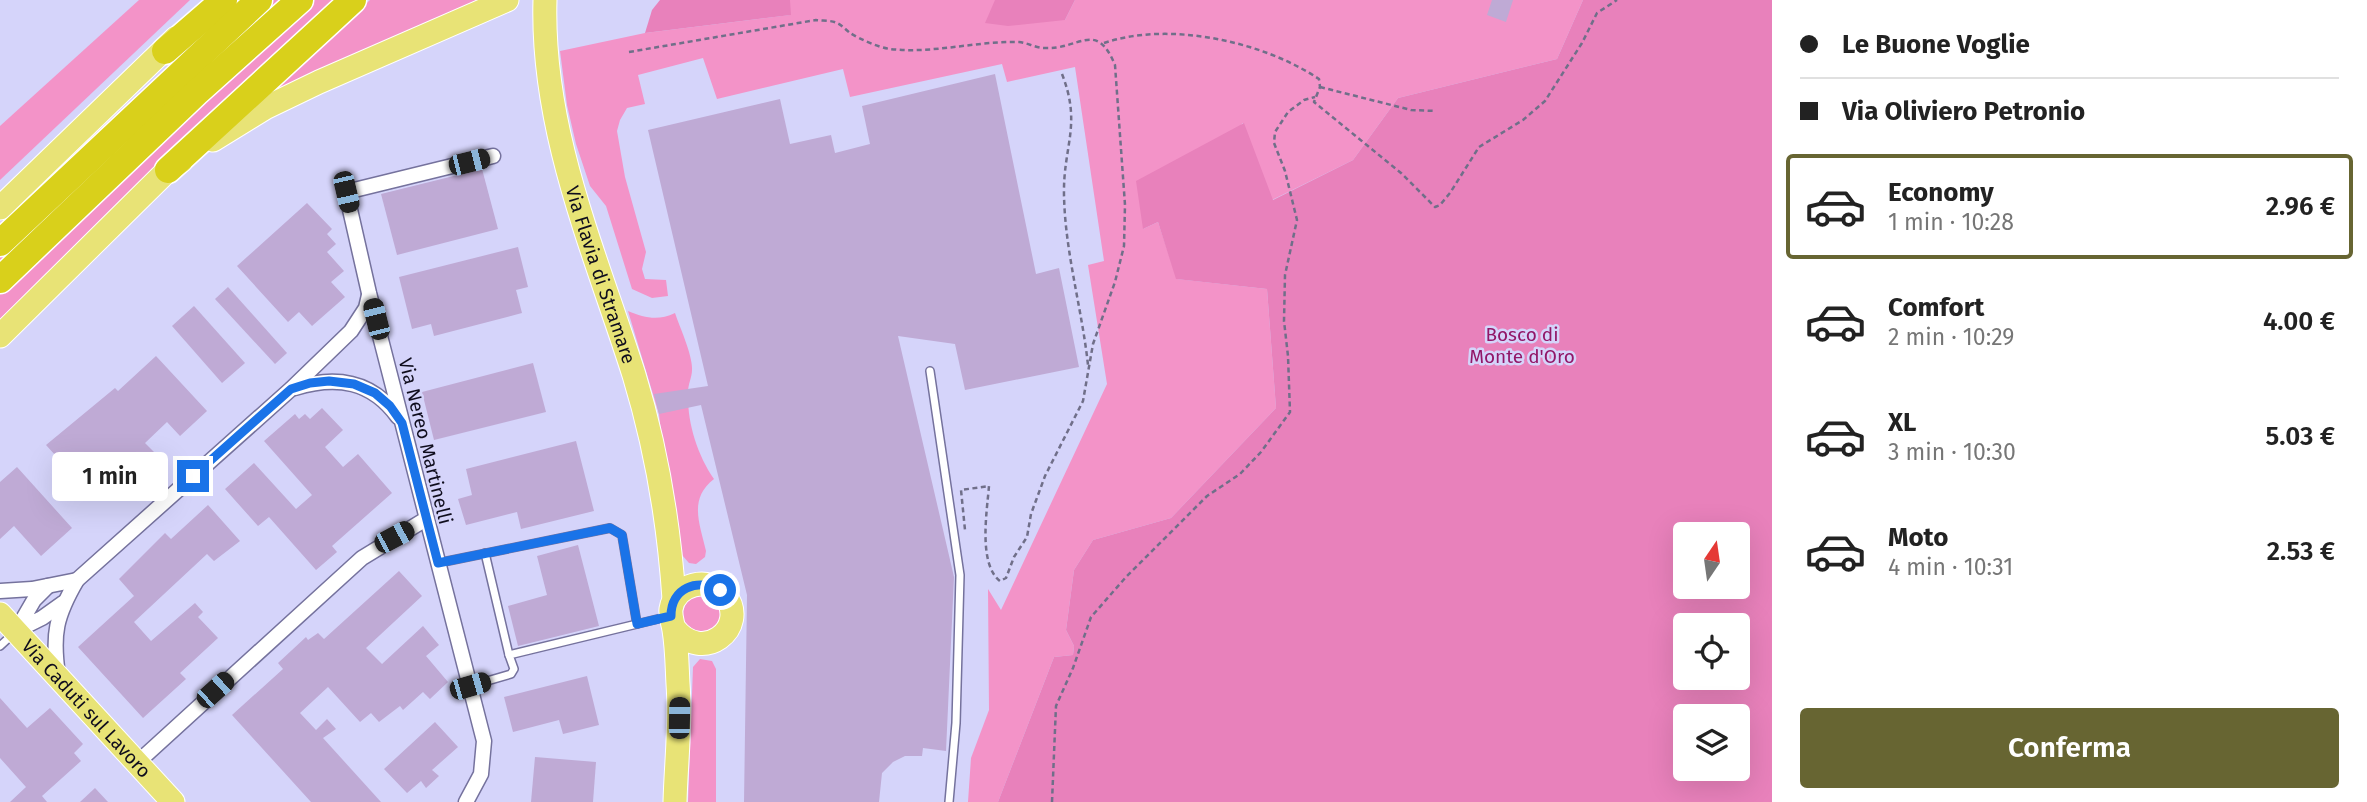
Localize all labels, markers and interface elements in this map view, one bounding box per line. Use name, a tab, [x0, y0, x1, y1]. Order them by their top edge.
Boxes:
text: Le Buone Voglie	[1842, 29, 2030, 60]
text: Via Oliviero Petronio	[1842, 96, 2085, 127]
car	[447, 147, 492, 177]
car	[332, 169, 361, 215]
icon: car	[1804, 175, 1867, 238]
text: Economy	[1888, 177, 1994, 208]
street label: Via Flavia di Stramare	[561, 183, 641, 367]
text: 2.96 €	[2266, 191, 2335, 222]
text: 1 min · 10:28	[1888, 208, 2014, 236]
icon: car	[1804, 290, 1867, 353]
text: Comfort	[1888, 292, 1984, 323]
car	[361, 296, 392, 342]
text: 4.00 €	[2263, 306, 2335, 337]
park label: Bosco di Monte d'Oro	[1469, 323, 1575, 368]
text: 2 min · 10:29	[1888, 323, 2014, 351]
street label: Via Nereo Martinelli	[394, 356, 457, 527]
icon: car	[1804, 405, 1867, 468]
text: XL	[1888, 407, 1916, 438]
text: 5.03 €	[2266, 421, 2335, 452]
text: 3 min · 10:30	[1888, 438, 2016, 466]
callout: 1 min	[53, 452, 168, 500]
route end	[177, 460, 209, 492]
text: 1 min	[82, 462, 138, 490]
car	[371, 518, 418, 556]
icon: car	[1804, 520, 1867, 583]
north arrow	[1673, 522, 1750, 598]
map controls	[1673, 522, 1750, 781]
text: Moto	[1888, 522, 1948, 553]
text: 2.53 €	[2267, 536, 2335, 567]
text: 4 min · 10:31	[1888, 553, 2013, 581]
route start	[704, 574, 736, 606]
button: locate	[1673, 613, 1750, 690]
street label: Via Caduti sul Lavoro	[17, 635, 156, 783]
car	[193, 668, 238, 712]
car	[447, 670, 494, 702]
car	[669, 697, 690, 739]
button: layers	[1673, 704, 1750, 781]
button: Conferma	[1800, 708, 2339, 788]

